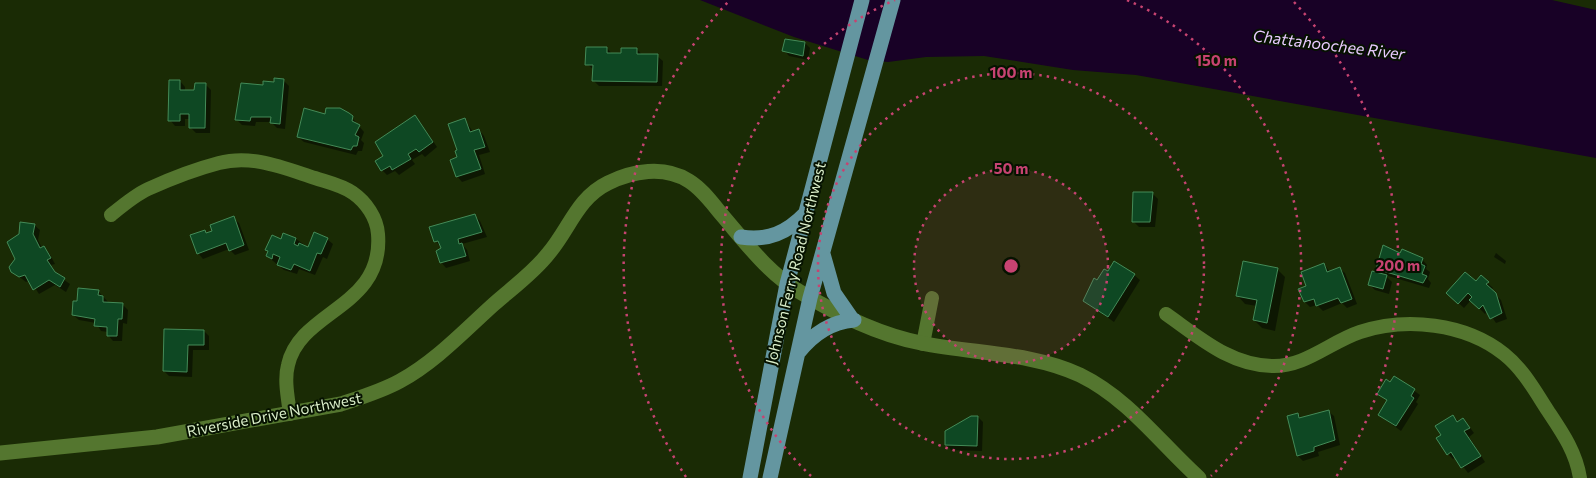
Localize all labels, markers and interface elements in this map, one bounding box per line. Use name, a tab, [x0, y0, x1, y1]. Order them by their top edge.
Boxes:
water label: Chattahoochee River	[1252, 25, 1407, 63]
text: 150 m	[1195, 51, 1237, 69]
text: 100 m	[990, 63, 1032, 81]
text: 50 m	[994, 159, 1028, 177]
street label: Johnson Ferry Road Northwest	[761, 160, 829, 366]
text: 200 m	[1376, 256, 1420, 274]
centre of rings	[1002, 257, 1020, 275]
street label: Riverside Drive Northwest	[185, 388, 363, 440]

